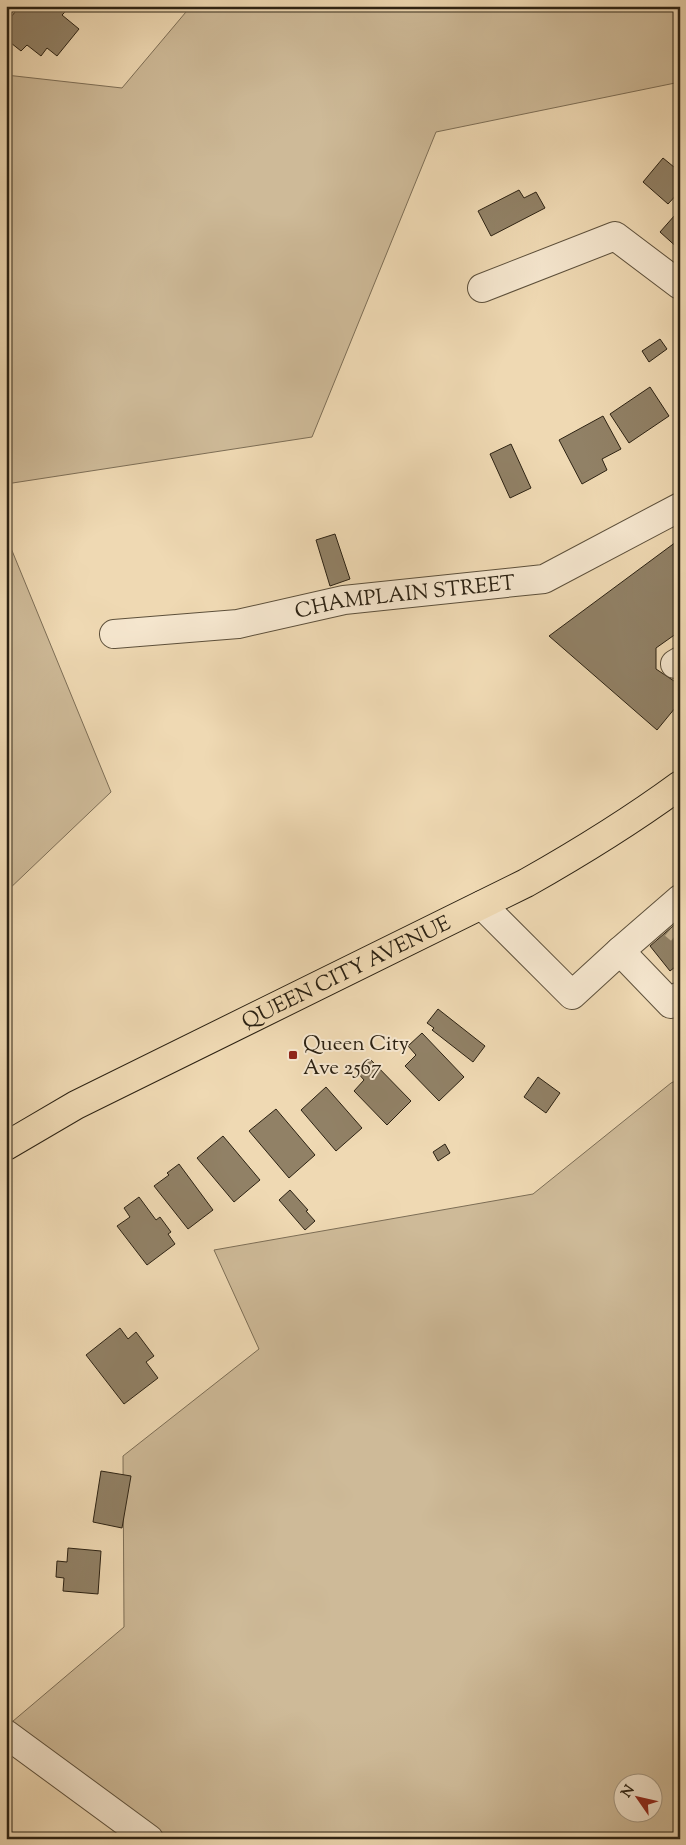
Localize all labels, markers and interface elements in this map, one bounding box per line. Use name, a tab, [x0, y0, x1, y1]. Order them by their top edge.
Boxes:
street label: CHAMPLAIN STREET	[292, 569, 517, 628]
street label: QUEEN CITY AVENUE	[237, 909, 457, 1038]
place label: Queen City Ave 2567	[303, 1030, 410, 1084]
marker: Queen City Ave 2567	[287, 1049, 299, 1061]
north arrow	[614, 1772, 664, 1822]
text: N	[617, 1782, 640, 1802]

